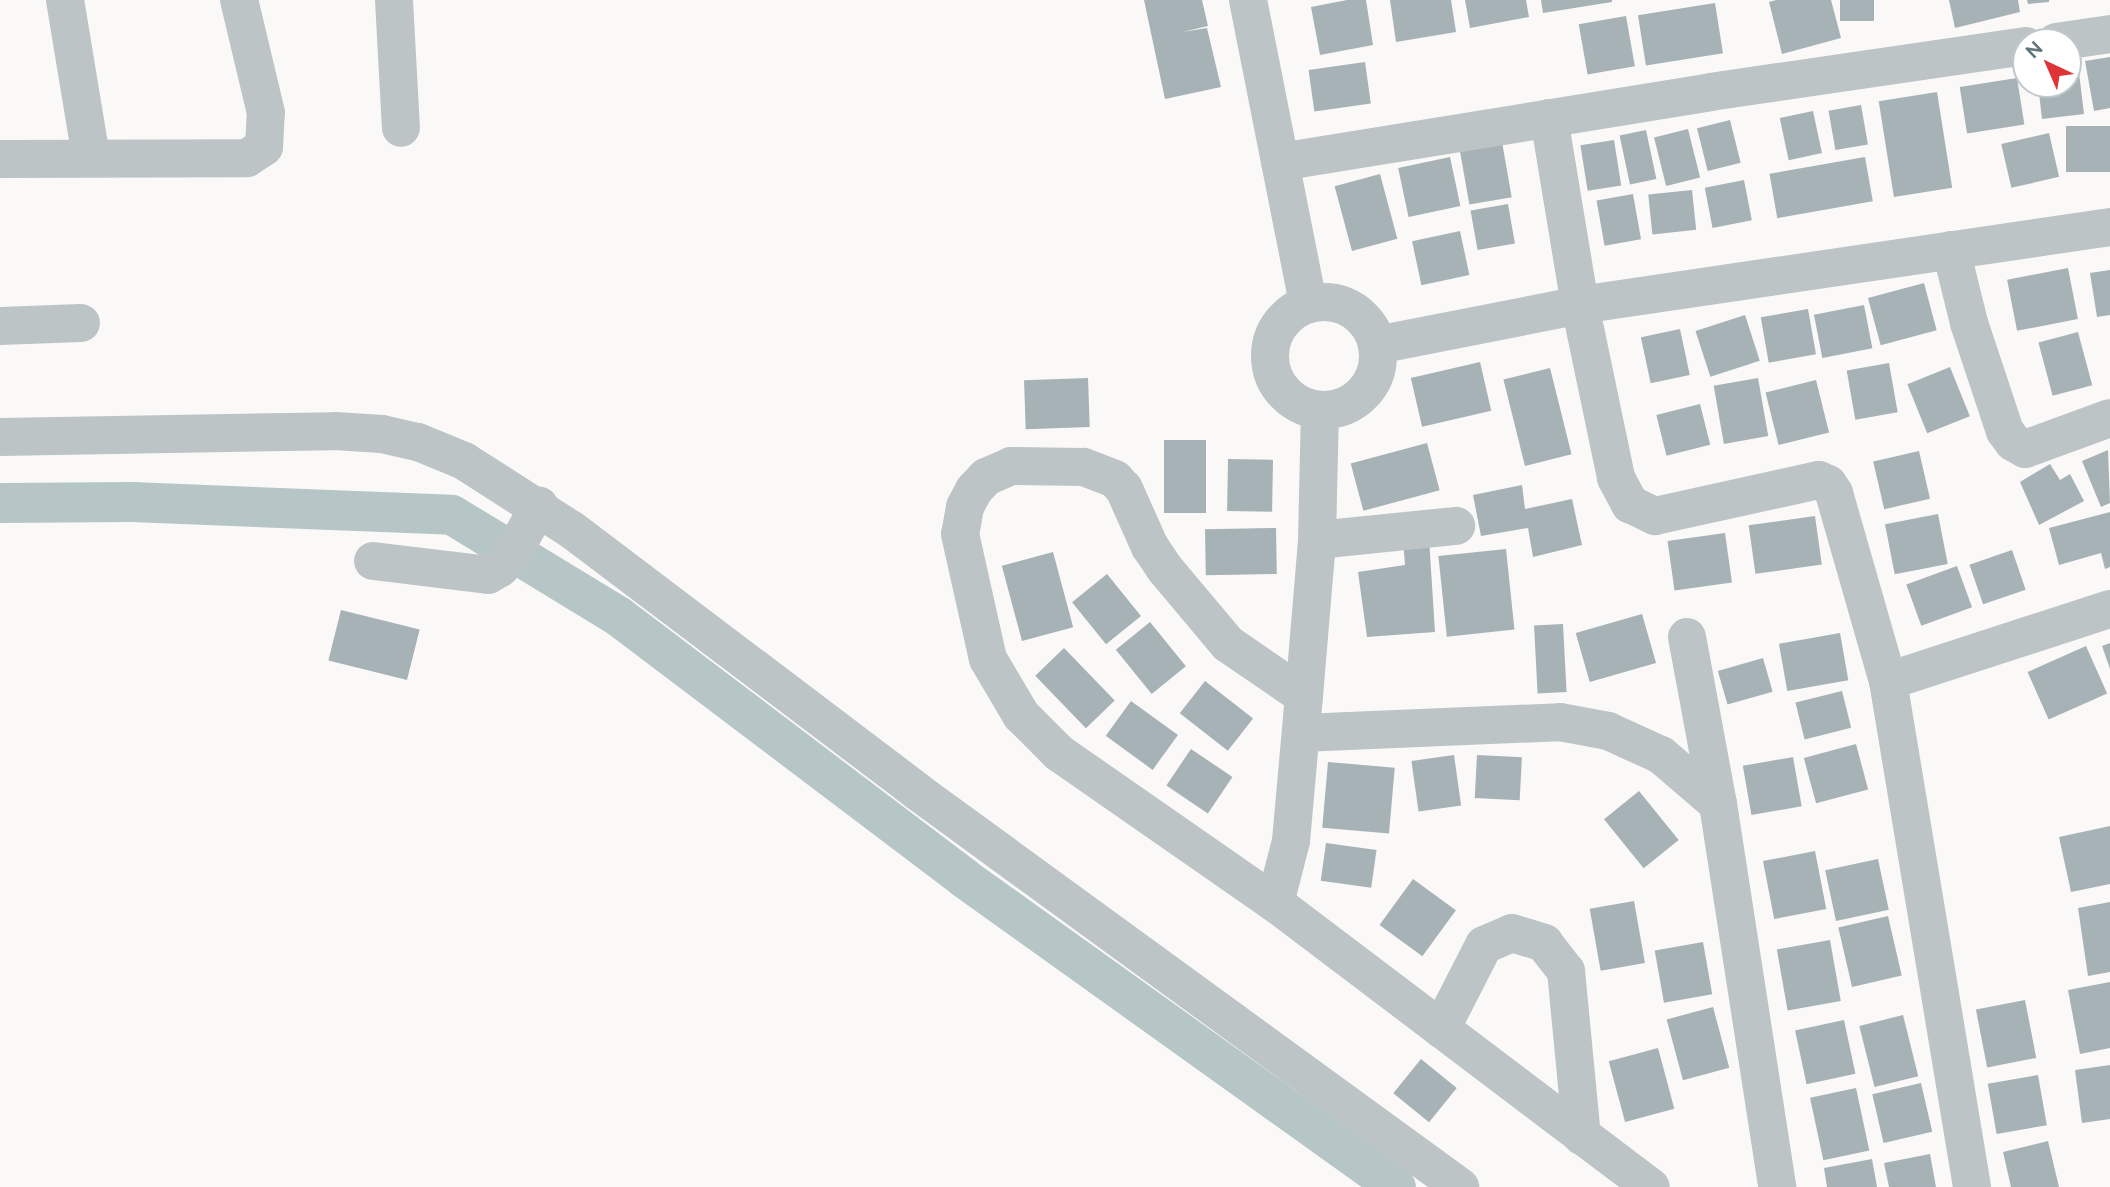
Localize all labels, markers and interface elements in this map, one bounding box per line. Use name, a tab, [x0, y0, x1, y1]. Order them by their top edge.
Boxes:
north arrow	[2012, 28, 2082, 98]
text: N	[2021, 36, 2047, 62]

